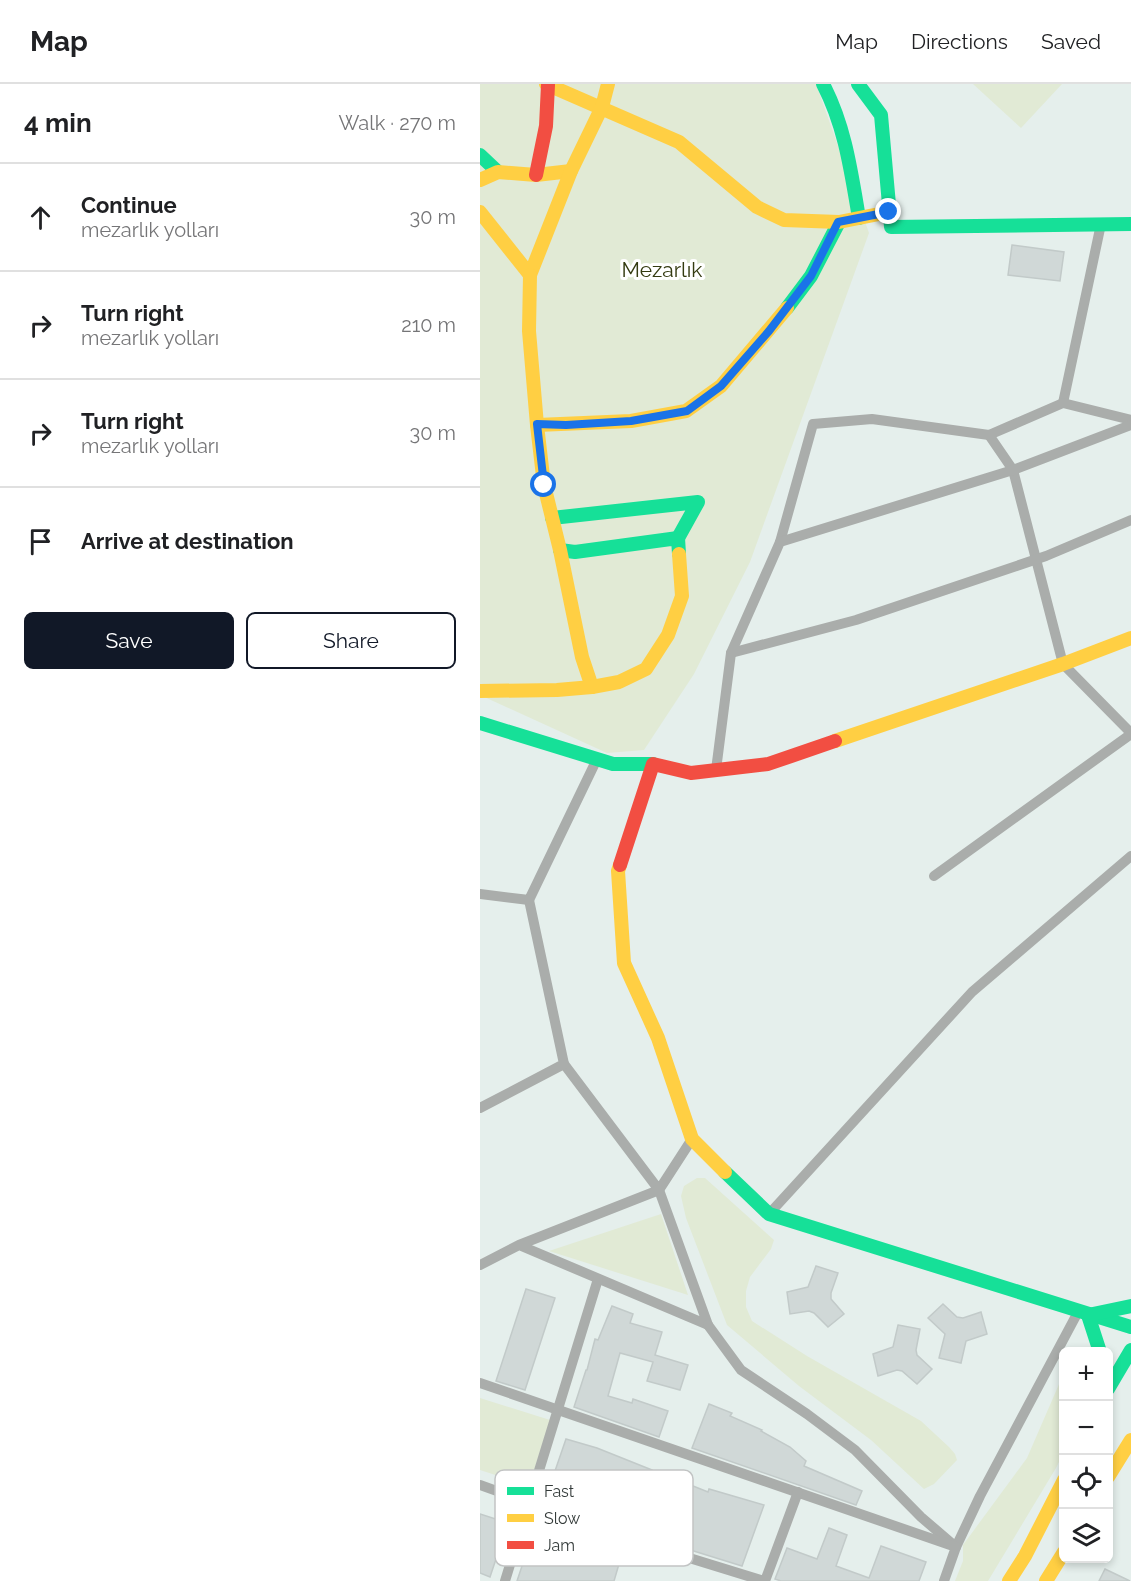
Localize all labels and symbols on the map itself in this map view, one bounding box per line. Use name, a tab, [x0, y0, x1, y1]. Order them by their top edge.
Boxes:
route end	[875, 198, 901, 224]
park label: Mezarlık	[622, 257, 703, 282]
route start	[530, 471, 556, 497]
legend	[495, 1470, 693, 1566]
text: Fast	[544, 1482, 575, 1501]
text: Slow	[544, 1509, 580, 1528]
text: Jam	[544, 1536, 575, 1555]

